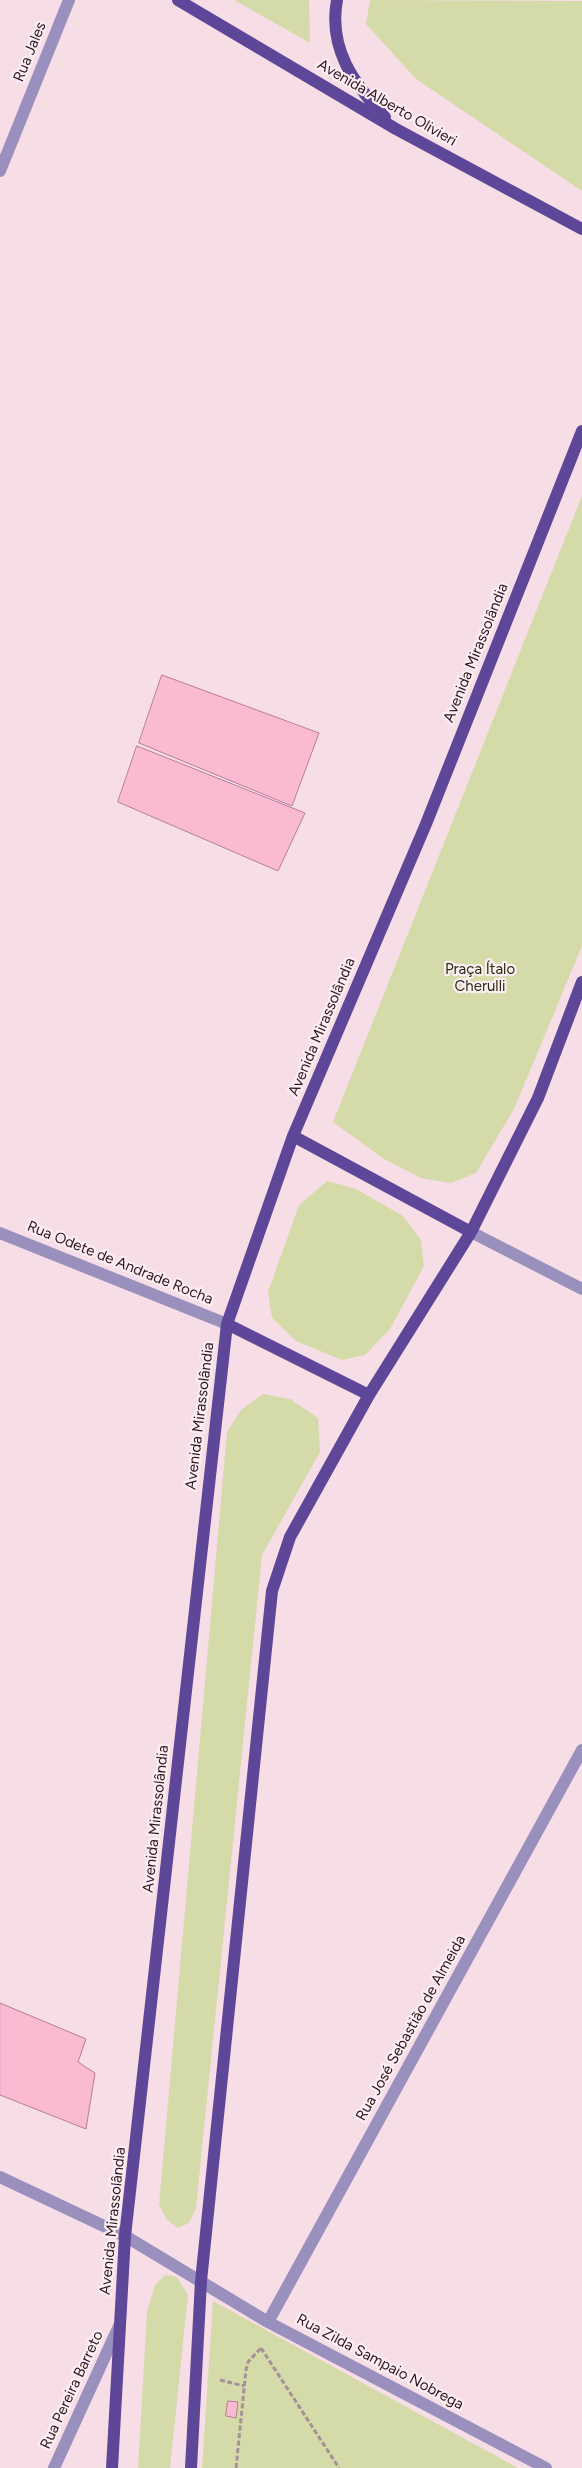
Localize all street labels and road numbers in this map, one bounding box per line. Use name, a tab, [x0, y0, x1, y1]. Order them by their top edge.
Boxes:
street label: Rua Jales	[10, 19, 50, 85]
street label: Avenida Alberto Olivieri	[314, 56, 460, 150]
street label: Avenida Mirassolândia	[440, 581, 512, 725]
street label: Avenida Mirassolândia	[285, 955, 359, 1099]
street label: Rua Odete de Andrade Rocha	[24, 1217, 216, 1309]
street label: Avenida Mirassolândia	[182, 1341, 218, 1491]
street label: Avenida Mirassolândia	[139, 1744, 173, 1894]
street label: Rua José Sebastião de Almeida	[352, 1932, 470, 2124]
street label: Avenida Mirassolândia	[96, 2146, 130, 2296]
street label: Rua Zilda Sampaio Nobrega	[293, 2310, 467, 2414]
street label: Rua Pereira Barreto	[37, 2328, 107, 2452]

